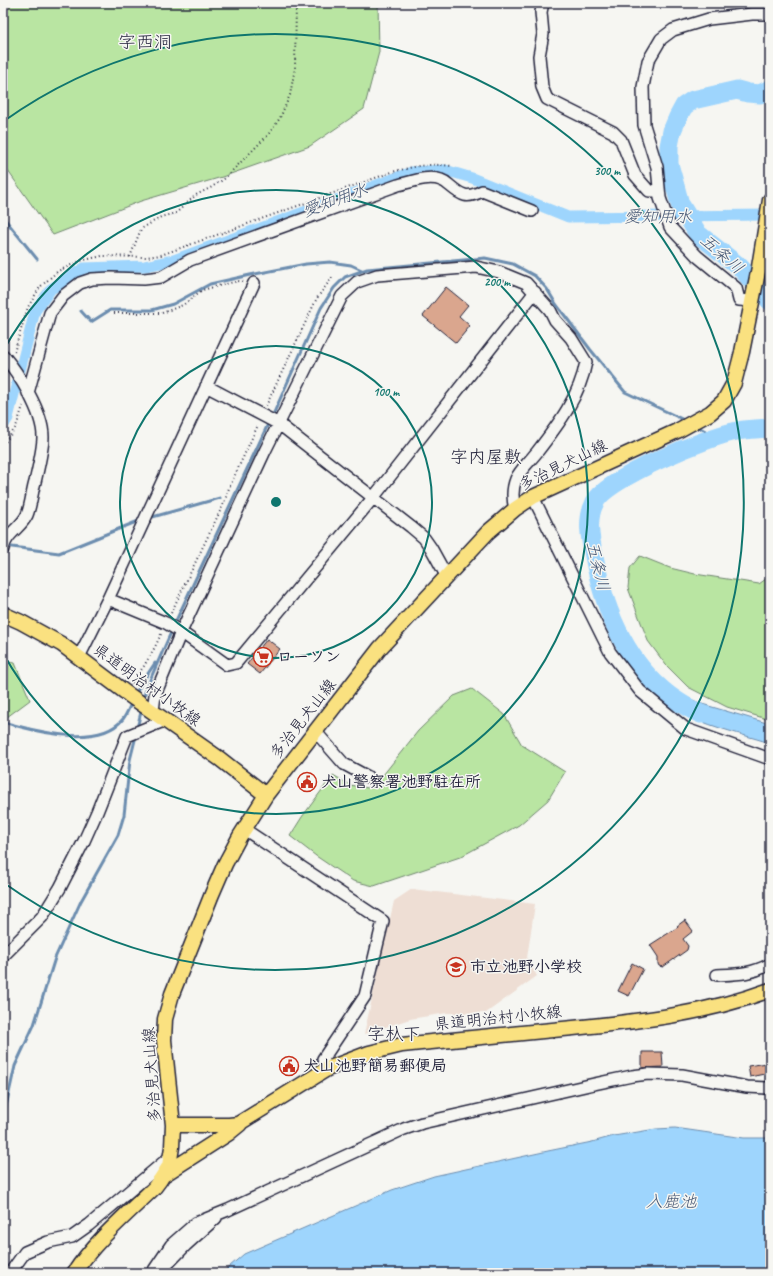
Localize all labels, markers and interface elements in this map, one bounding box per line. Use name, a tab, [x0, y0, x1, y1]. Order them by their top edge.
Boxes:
district label: 字西洞	[118, 31, 172, 53]
text: 300 m	[594, 163, 621, 179]
water label: 愛知用水	[299, 179, 371, 221]
water label: 愛知用水	[624, 206, 692, 227]
water label: 五条川	[696, 229, 748, 279]
text: 200 m	[484, 274, 511, 290]
text: 100 m	[373, 384, 400, 400]
street label: 多治見犬山線	[515, 435, 611, 495]
district label: 字内屋敷	[450, 446, 522, 468]
centre of rings	[269, 495, 283, 509]
water label: 五条川	[582, 539, 614, 593]
street label: 県道明治村小牧線	[89, 639, 205, 731]
supermarket icon: ローソン	[252, 646, 274, 668]
place label: ローソン	[277, 647, 341, 667]
street label: 多治見犬山線	[266, 675, 340, 763]
public building icon: 犬山警察署池野駐在所	[296, 771, 318, 793]
place label: 犬山警察署池野駐在所	[321, 772, 481, 792]
school or university icon: 市立池野小学校	[445, 956, 467, 978]
place label: 市立池野小学校	[470, 957, 582, 977]
street label: 県道明治村小牧線	[433, 1001, 563, 1035]
district label: 字杁下	[367, 1023, 421, 1045]
street label: 多治見犬山線	[139, 1026, 165, 1124]
public building icon: 犬山池野簡易郵便局	[278, 1055, 300, 1077]
place label: 犬山池野簡易郵便局	[303, 1056, 447, 1076]
water label: 入鹿池	[646, 1191, 697, 1212]

